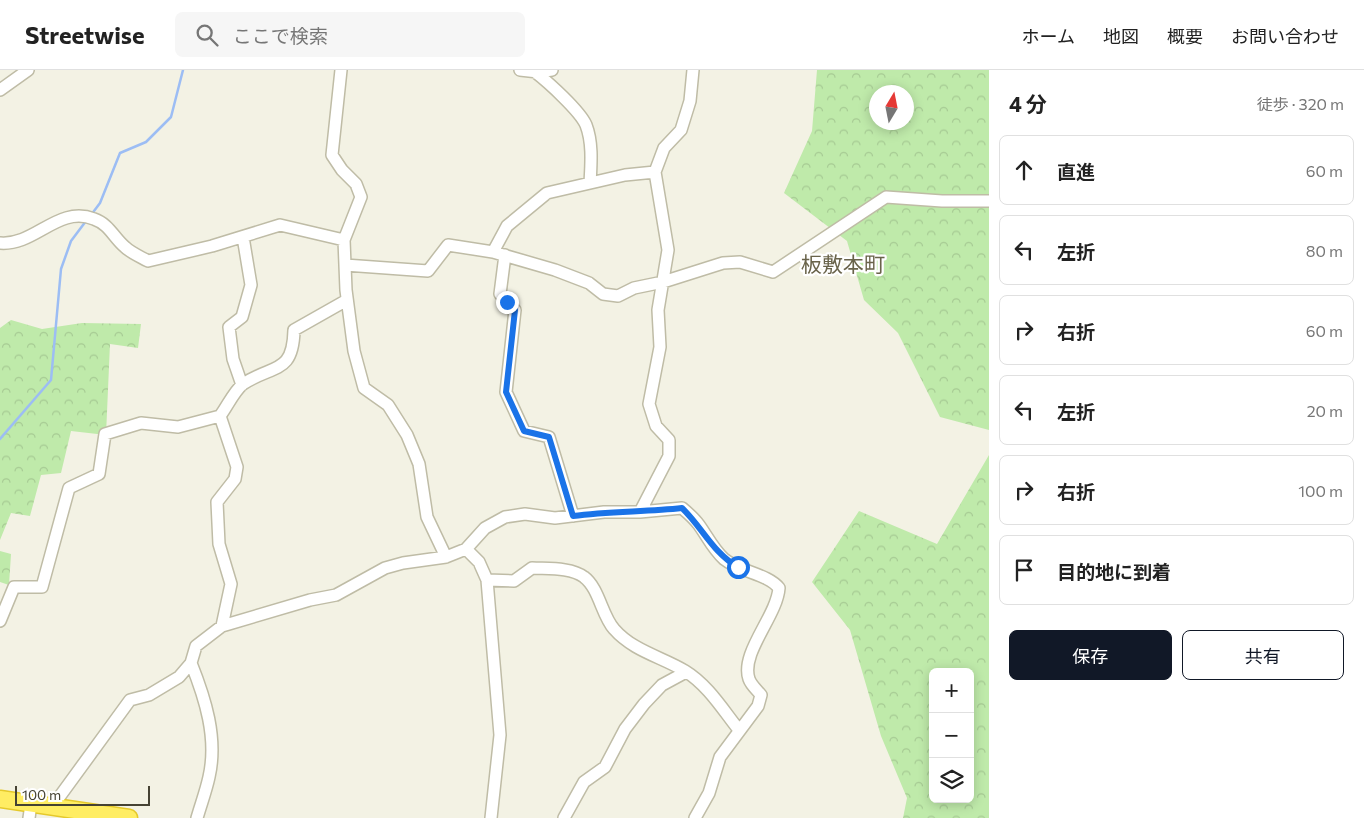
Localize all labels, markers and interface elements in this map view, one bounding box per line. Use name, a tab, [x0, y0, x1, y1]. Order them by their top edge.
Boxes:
search box	[175, 12, 525, 57]
text: Streetwise	[25, 20, 145, 49]
icon: search	[193, 21, 221, 49]
text: ここで検索	[233, 24, 328, 47]
text: ホーム	[1022, 25, 1075, 47]
text: 地図	[1103, 25, 1139, 47]
text: 概要	[1167, 25, 1203, 47]
text: お問い合わせ	[1231, 25, 1339, 47]
north arrow	[869, 85, 914, 130]
text: 4 分	[1009, 91, 1047, 116]
text: 徒歩 · 320 m	[1257, 94, 1344, 113]
icon: ahead	[1010, 156, 1038, 184]
text: 直進	[1057, 160, 1095, 183]
text: 60 m	[1306, 161, 1343, 180]
icon: left	[1010, 236, 1038, 264]
text: 左折	[1057, 240, 1095, 263]
text: 80 m	[1306, 241, 1343, 260]
district label: 板敷本町	[801, 251, 885, 276]
route end	[496, 291, 519, 314]
icon: right	[1010, 316, 1038, 344]
text: 右折	[1057, 320, 1095, 343]
text: 60 m	[1306, 321, 1343, 340]
icon: left	[1010, 396, 1038, 424]
text: 左折	[1057, 400, 1095, 423]
text: 20 m	[1307, 401, 1343, 420]
icon: right	[1010, 476, 1038, 504]
text: 右折	[1057, 480, 1095, 503]
text: 100 m	[1298, 481, 1343, 500]
route start	[727, 556, 750, 579]
icon: arrive	[1010, 556, 1038, 584]
text: 目的地に到着	[1057, 560, 1171, 583]
button: 保存	[1009, 630, 1172, 680]
button: 共有	[1182, 630, 1344, 680]
map controls	[929, 668, 974, 803]
button: +	[929, 668, 974, 713]
button: −	[929, 713, 974, 758]
button: layers	[929, 758, 974, 803]
scale bar	[15, 783, 150, 806]
text: 100 m	[22, 786, 61, 803]

